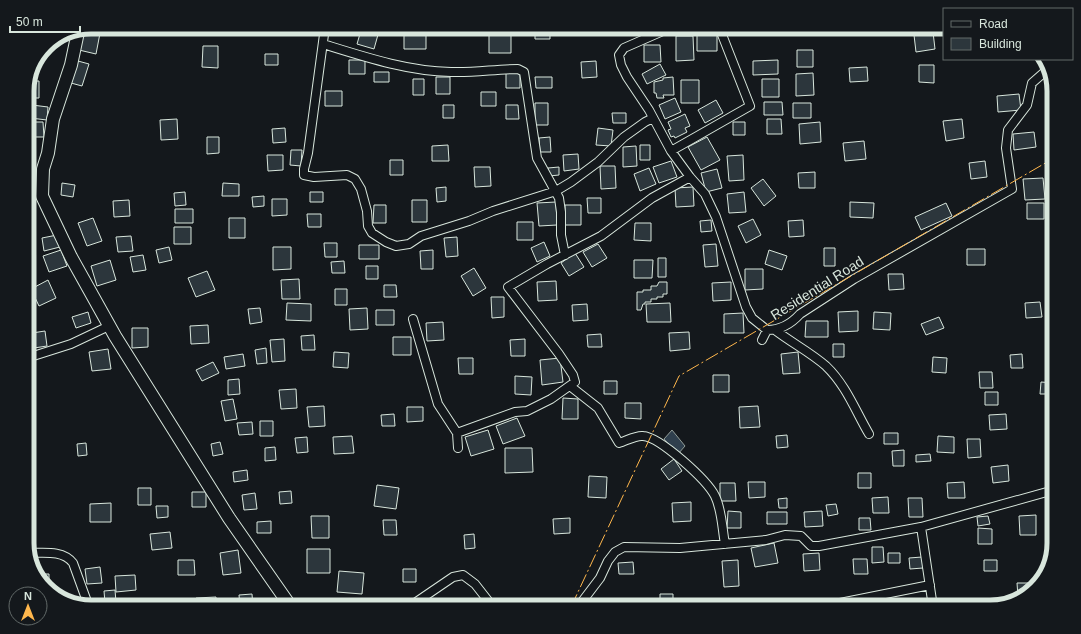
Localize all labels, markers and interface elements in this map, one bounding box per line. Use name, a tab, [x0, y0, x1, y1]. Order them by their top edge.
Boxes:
scale bar	[10, 8, 80, 34]
legend	[943, 8, 1073, 60]
text: 50 m	[16, 15, 43, 29]
text: Road	[979, 17, 1008, 31]
text: Building	[979, 37, 1022, 51]
street label: Residential Road	[768, 253, 866, 323]
north arrow	[8, 586, 48, 626]
text: N	[24, 590, 32, 602]

